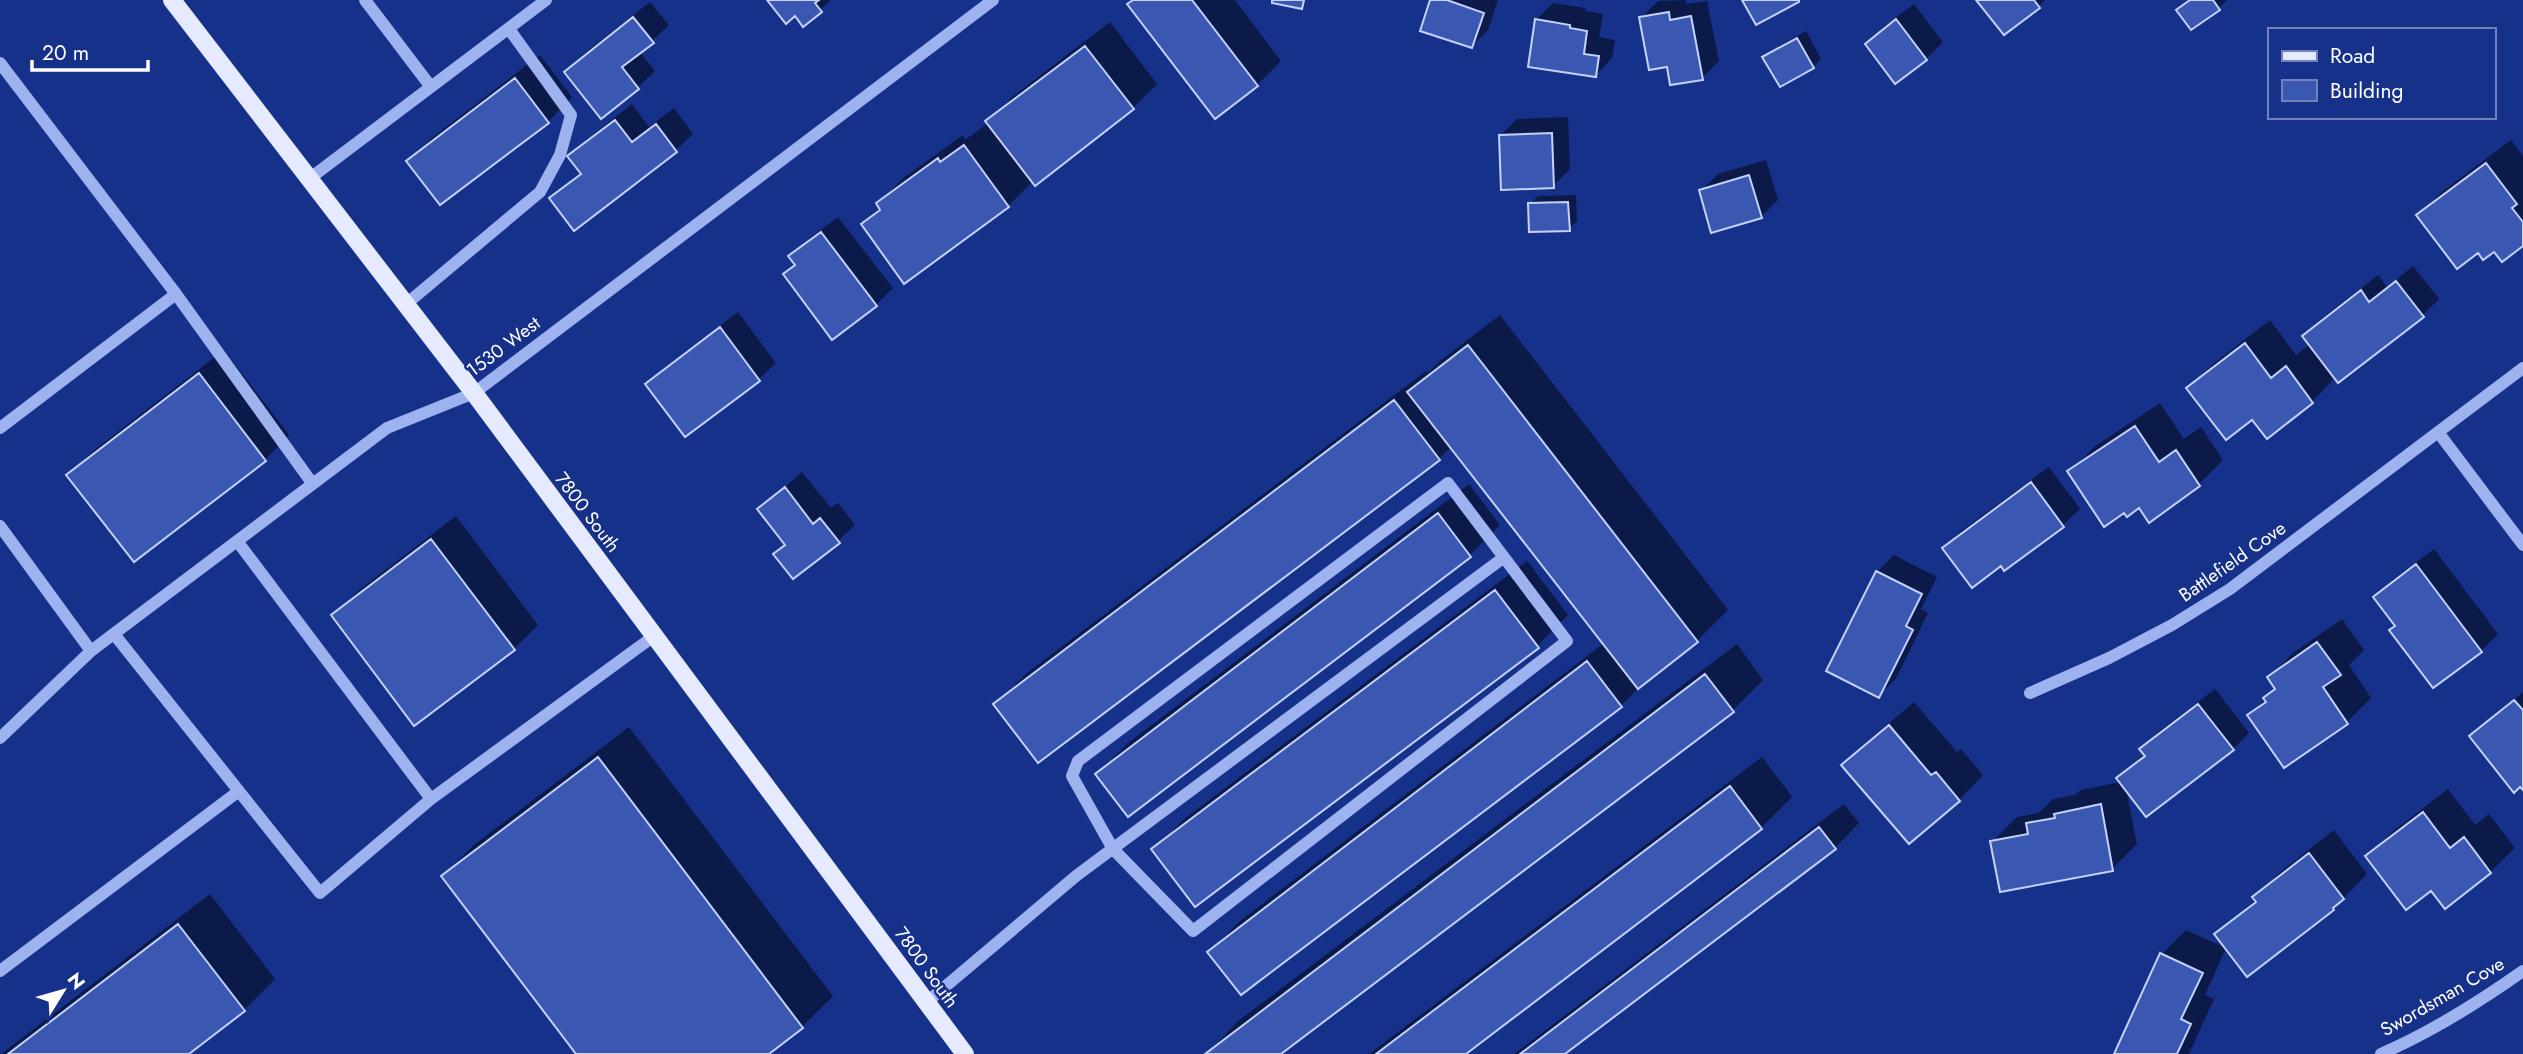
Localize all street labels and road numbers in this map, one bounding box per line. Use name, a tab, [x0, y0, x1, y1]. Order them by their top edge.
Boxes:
street label: 1530 West	[461, 309, 546, 383]
street label: 7800 South	[548, 467, 627, 558]
street label: Battlefield Cove	[2173, 514, 2291, 608]
street label: 7800 South	[888, 921, 965, 1013]
street label: Swordsman Cove	[2375, 950, 2509, 1043]

